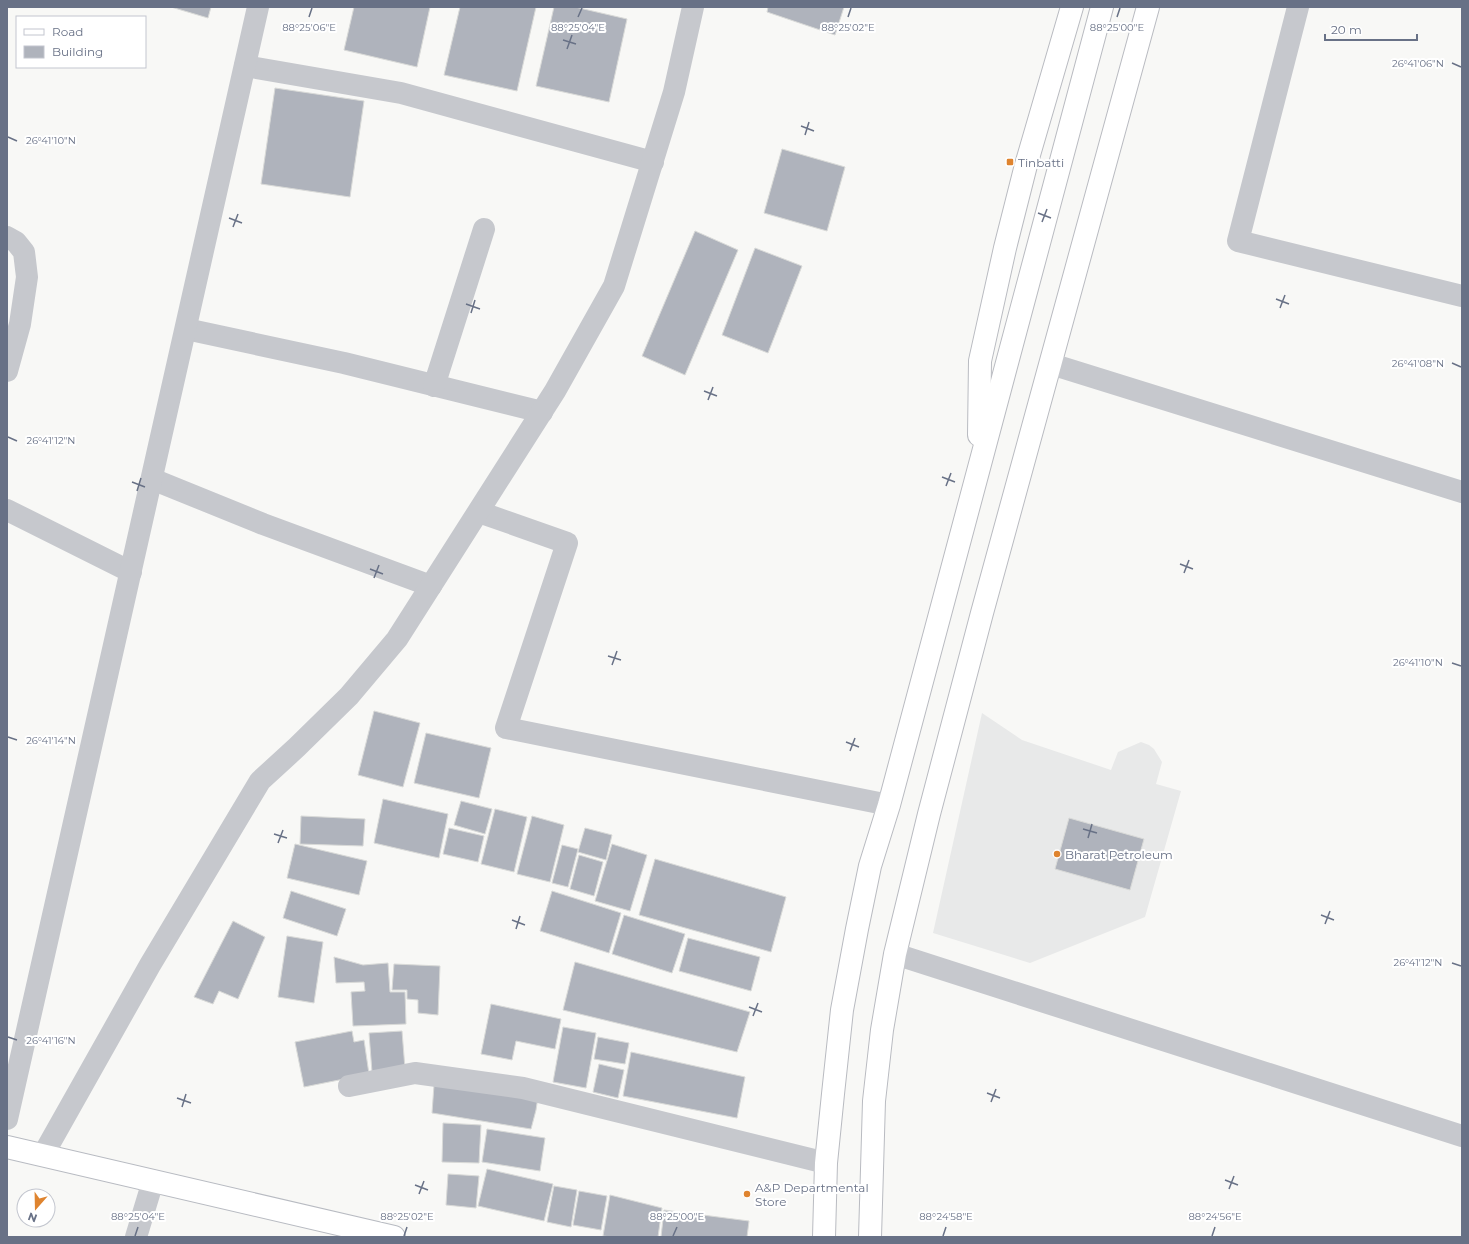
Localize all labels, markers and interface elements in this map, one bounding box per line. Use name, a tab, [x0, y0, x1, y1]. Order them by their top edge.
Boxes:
legend	[16, 16, 146, 68]
scale bar	[1325, 16, 1417, 42]
text: 88°25'06"E	[282, 21, 336, 34]
text: 88°25'04"E	[551, 21, 605, 34]
text: 88°25'02"E	[821, 21, 875, 34]
text: 88°25'00"E	[1090, 21, 1145, 34]
text: 20 m	[1331, 22, 1362, 37]
text: Road	[52, 24, 83, 39]
text: Building	[52, 44, 103, 59]
text: 26°41'06"N	[1392, 57, 1444, 70]
text: 26°41'10"N	[26, 134, 76, 147]
place label: Tinbatti	[1018, 155, 1064, 170]
marker: Tinbatti	[1005, 157, 1015, 167]
text: 26°41'08"N	[1392, 357, 1444, 370]
text: 26°41'12"N	[27, 434, 75, 447]
text: 26°41'10"N	[1393, 656, 1443, 669]
text: 26°41'14"N	[26, 734, 76, 747]
place label: Bharat Petroleum	[1065, 847, 1173, 862]
marker: Bharat Petroleum	[1052, 849, 1062, 859]
text: 26°41'12"N	[1394, 956, 1442, 969]
text: 26°41'16"N	[26, 1034, 76, 1047]
place label: A&P Departmental Store	[755, 1180, 869, 1209]
north arrow	[16, 1188, 56, 1228]
marker: A&P Departmental Store	[742, 1189, 752, 1199]
text: N	[26, 1209, 39, 1225]
text: 88°25'04"E	[111, 1210, 165, 1223]
text: 88°25'02"E	[380, 1210, 434, 1223]
text: 88°25'00"E	[650, 1210, 705, 1223]
text: 88°24'58"E	[919, 1210, 973, 1223]
text: 88°24'56"E	[1188, 1210, 1242, 1223]

